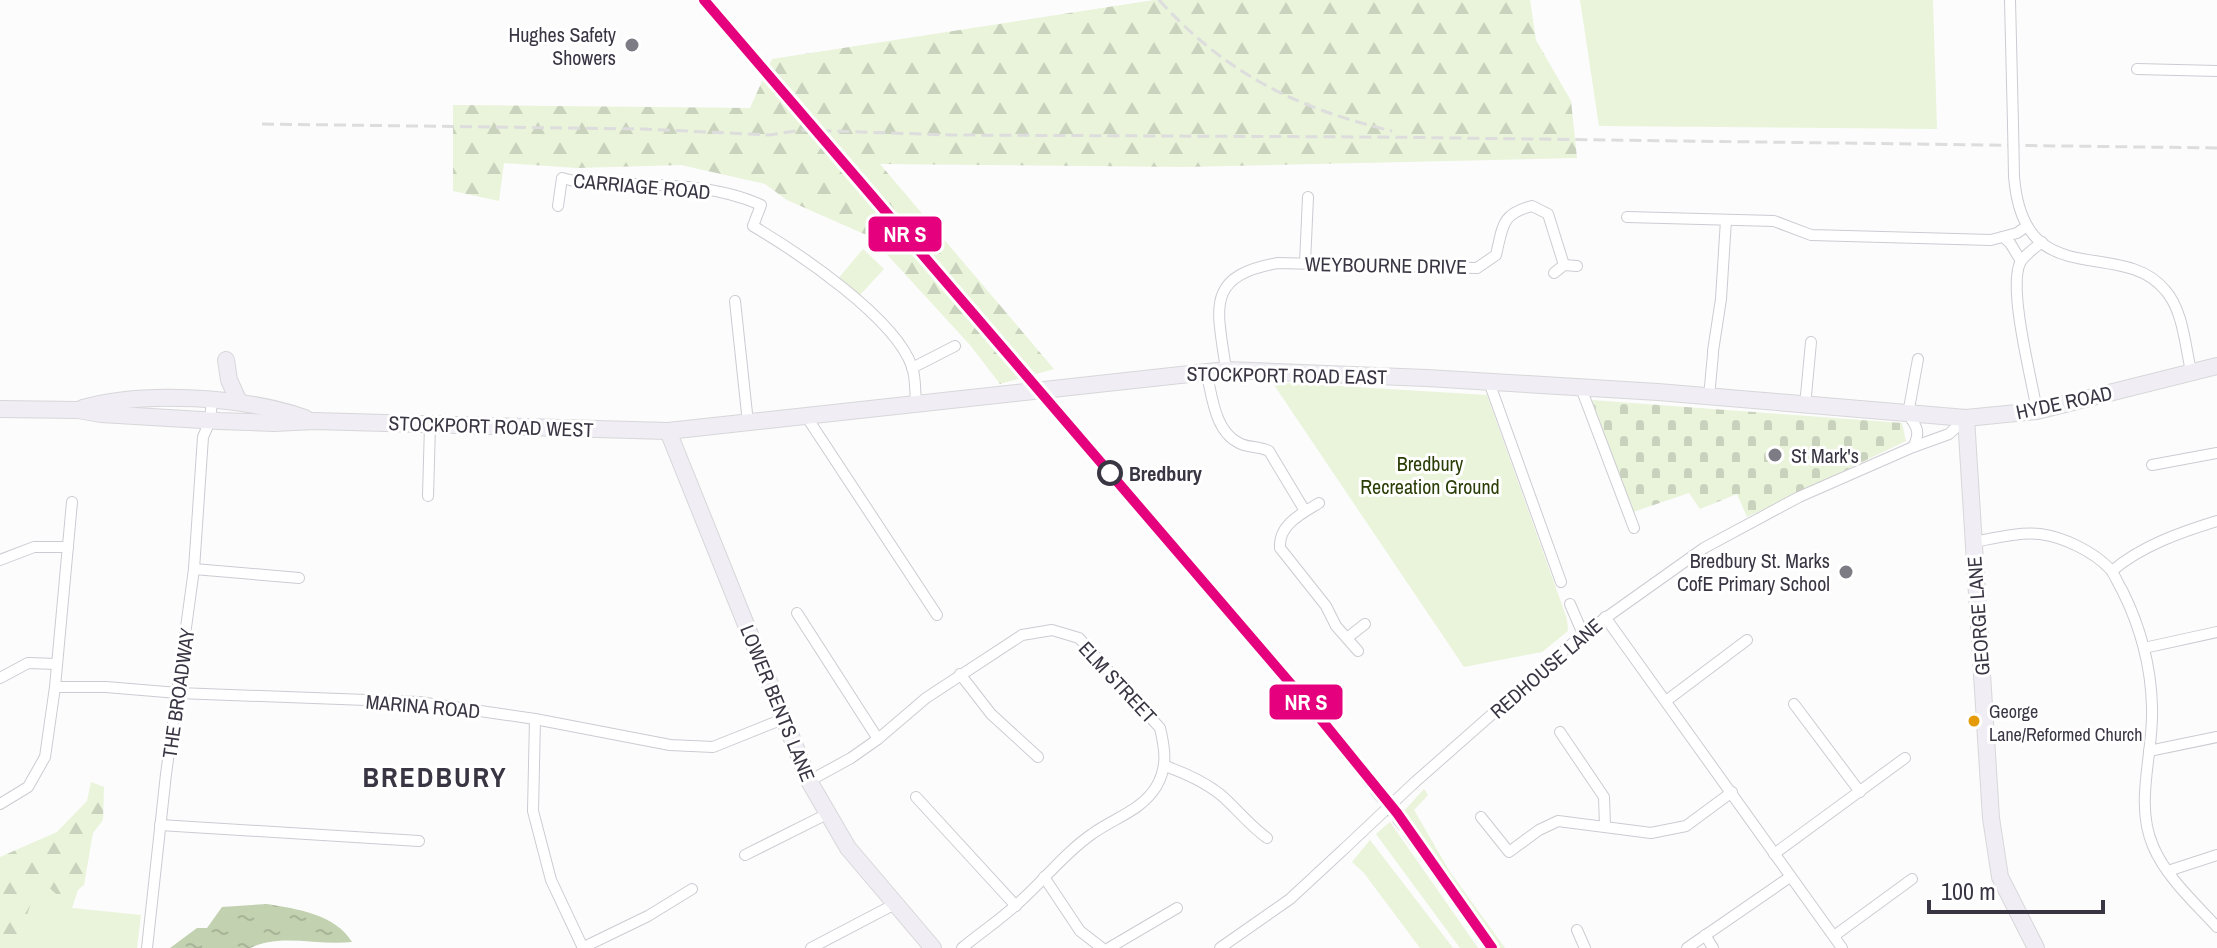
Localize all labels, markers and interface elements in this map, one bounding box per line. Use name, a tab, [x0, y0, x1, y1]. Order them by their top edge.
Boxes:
place label: Hughes Safety Showers	[508, 21, 617, 71]
marker: Hughes Safety Showers	[623, 36, 641, 54]
street label: CARRIAGE ROAD	[572, 167, 712, 205]
line badge: NR S	[867, 215, 943, 253]
text: NR S	[883, 219, 927, 249]
street label: WEYBOURNE DRIVE	[1305, 250, 1467, 280]
street label: STOCKPORT ROAD EAST	[1186, 360, 1388, 390]
street label: HYDE ROAD	[2014, 379, 2114, 425]
street label: STOCKPORT ROAD WEST	[388, 409, 594, 443]
place label: St Mark's	[1791, 442, 1859, 469]
marker: St Mark's	[1766, 446, 1784, 464]
park label: Bredbury Recreation Ground	[1360, 450, 1500, 500]
place label: Bredbury	[1129, 460, 1203, 487]
marker: Bredbury	[1098, 461, 1122, 485]
place label: Bredbury St. Marks CofE Primary School	[1677, 547, 1830, 597]
street label: GEORGE LANE	[1960, 556, 1996, 676]
marker: Bredbury St. Marks CofE Primary School	[1837, 563, 1855, 581]
street label: REDHOUSE LANE	[1484, 612, 1608, 724]
street label: LOWER BENTS LANE	[734, 621, 822, 785]
street label: THE BROADWAY	[155, 626, 201, 760]
street label: ELM STREET	[1073, 635, 1163, 729]
line badge: NR S	[1268, 683, 1344, 721]
text: NR S	[1284, 687, 1328, 717]
street label: MARINA ROAD	[365, 688, 481, 724]
place label: George Lane/Reformed Church	[1989, 699, 2142, 747]
marker: George Lane/Reformed Church	[1966, 713, 1982, 729]
district label: BREDBURY	[362, 758, 508, 796]
scale bar	[1929, 864, 2103, 914]
text: 100 m	[1941, 875, 1996, 907]

